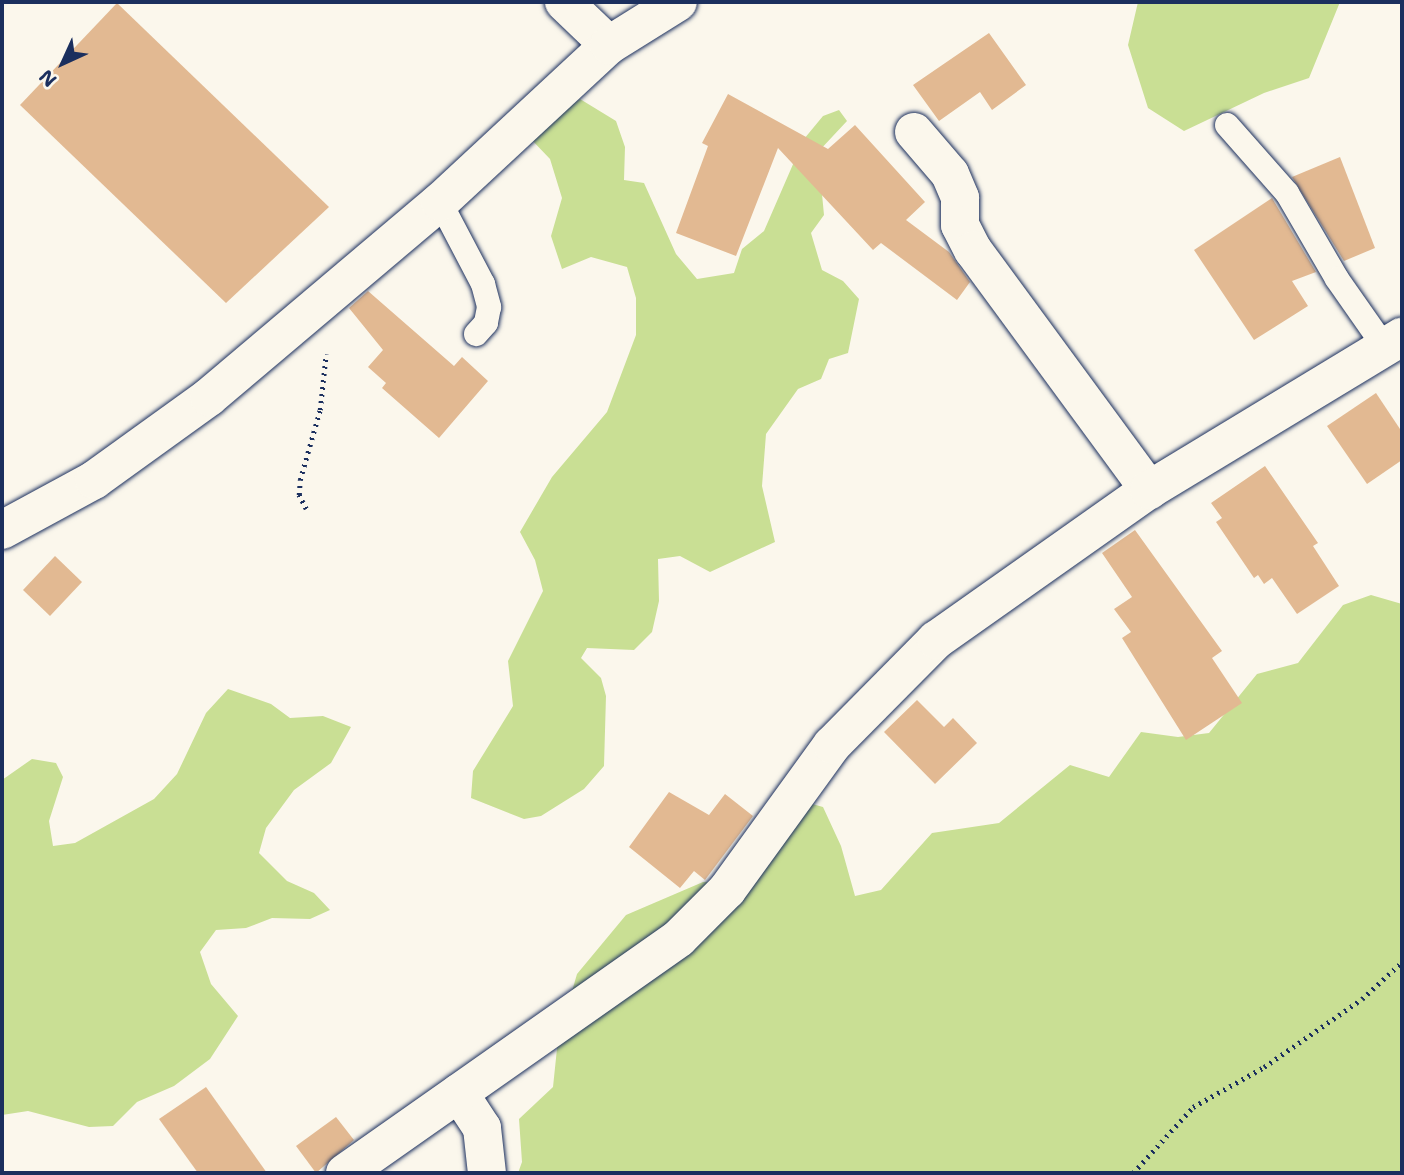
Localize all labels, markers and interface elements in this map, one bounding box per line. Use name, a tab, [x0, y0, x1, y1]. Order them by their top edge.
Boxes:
north arrow	[28, 28, 98, 98]
text: N	[34, 64, 62, 92]

